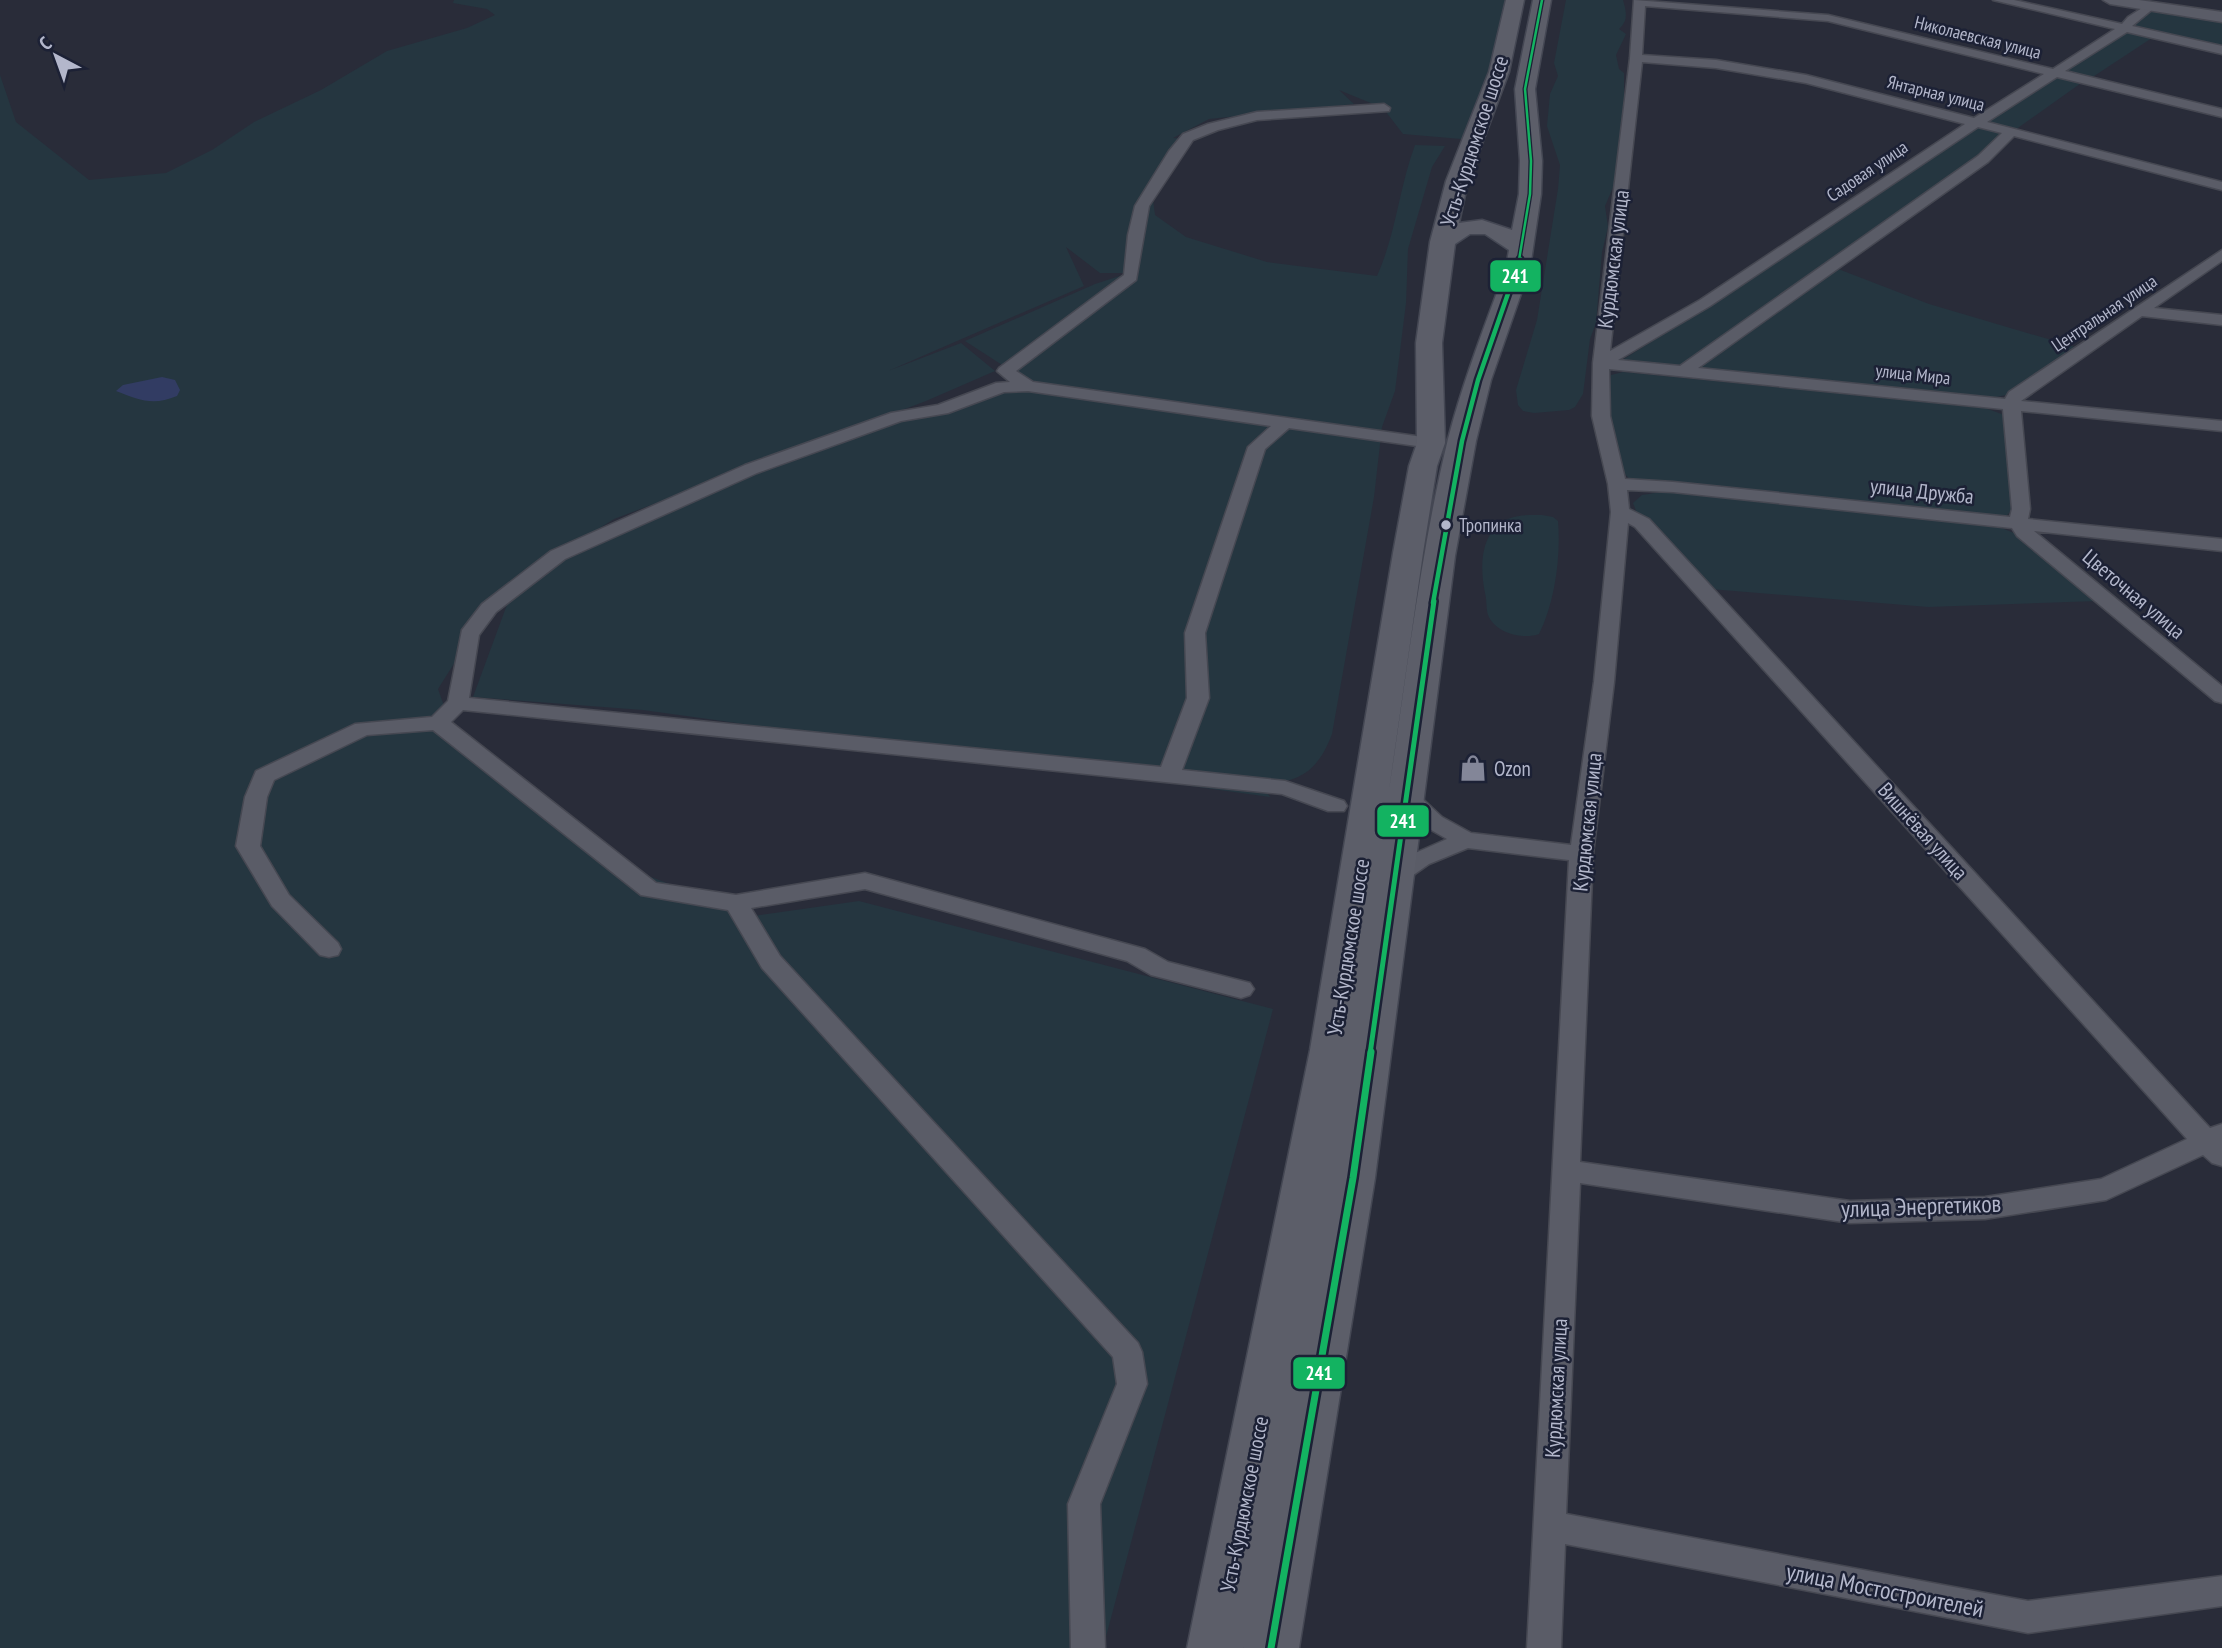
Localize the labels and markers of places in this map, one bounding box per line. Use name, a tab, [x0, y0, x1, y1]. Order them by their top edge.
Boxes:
place label: Тропинка	[1459, 513, 1522, 537]
marker: Тропинка	[1439, 518, 1453, 532]
shop icon: Ozon	[1458, 753, 1488, 783]
place label: Ozon	[1494, 755, 1531, 782]

